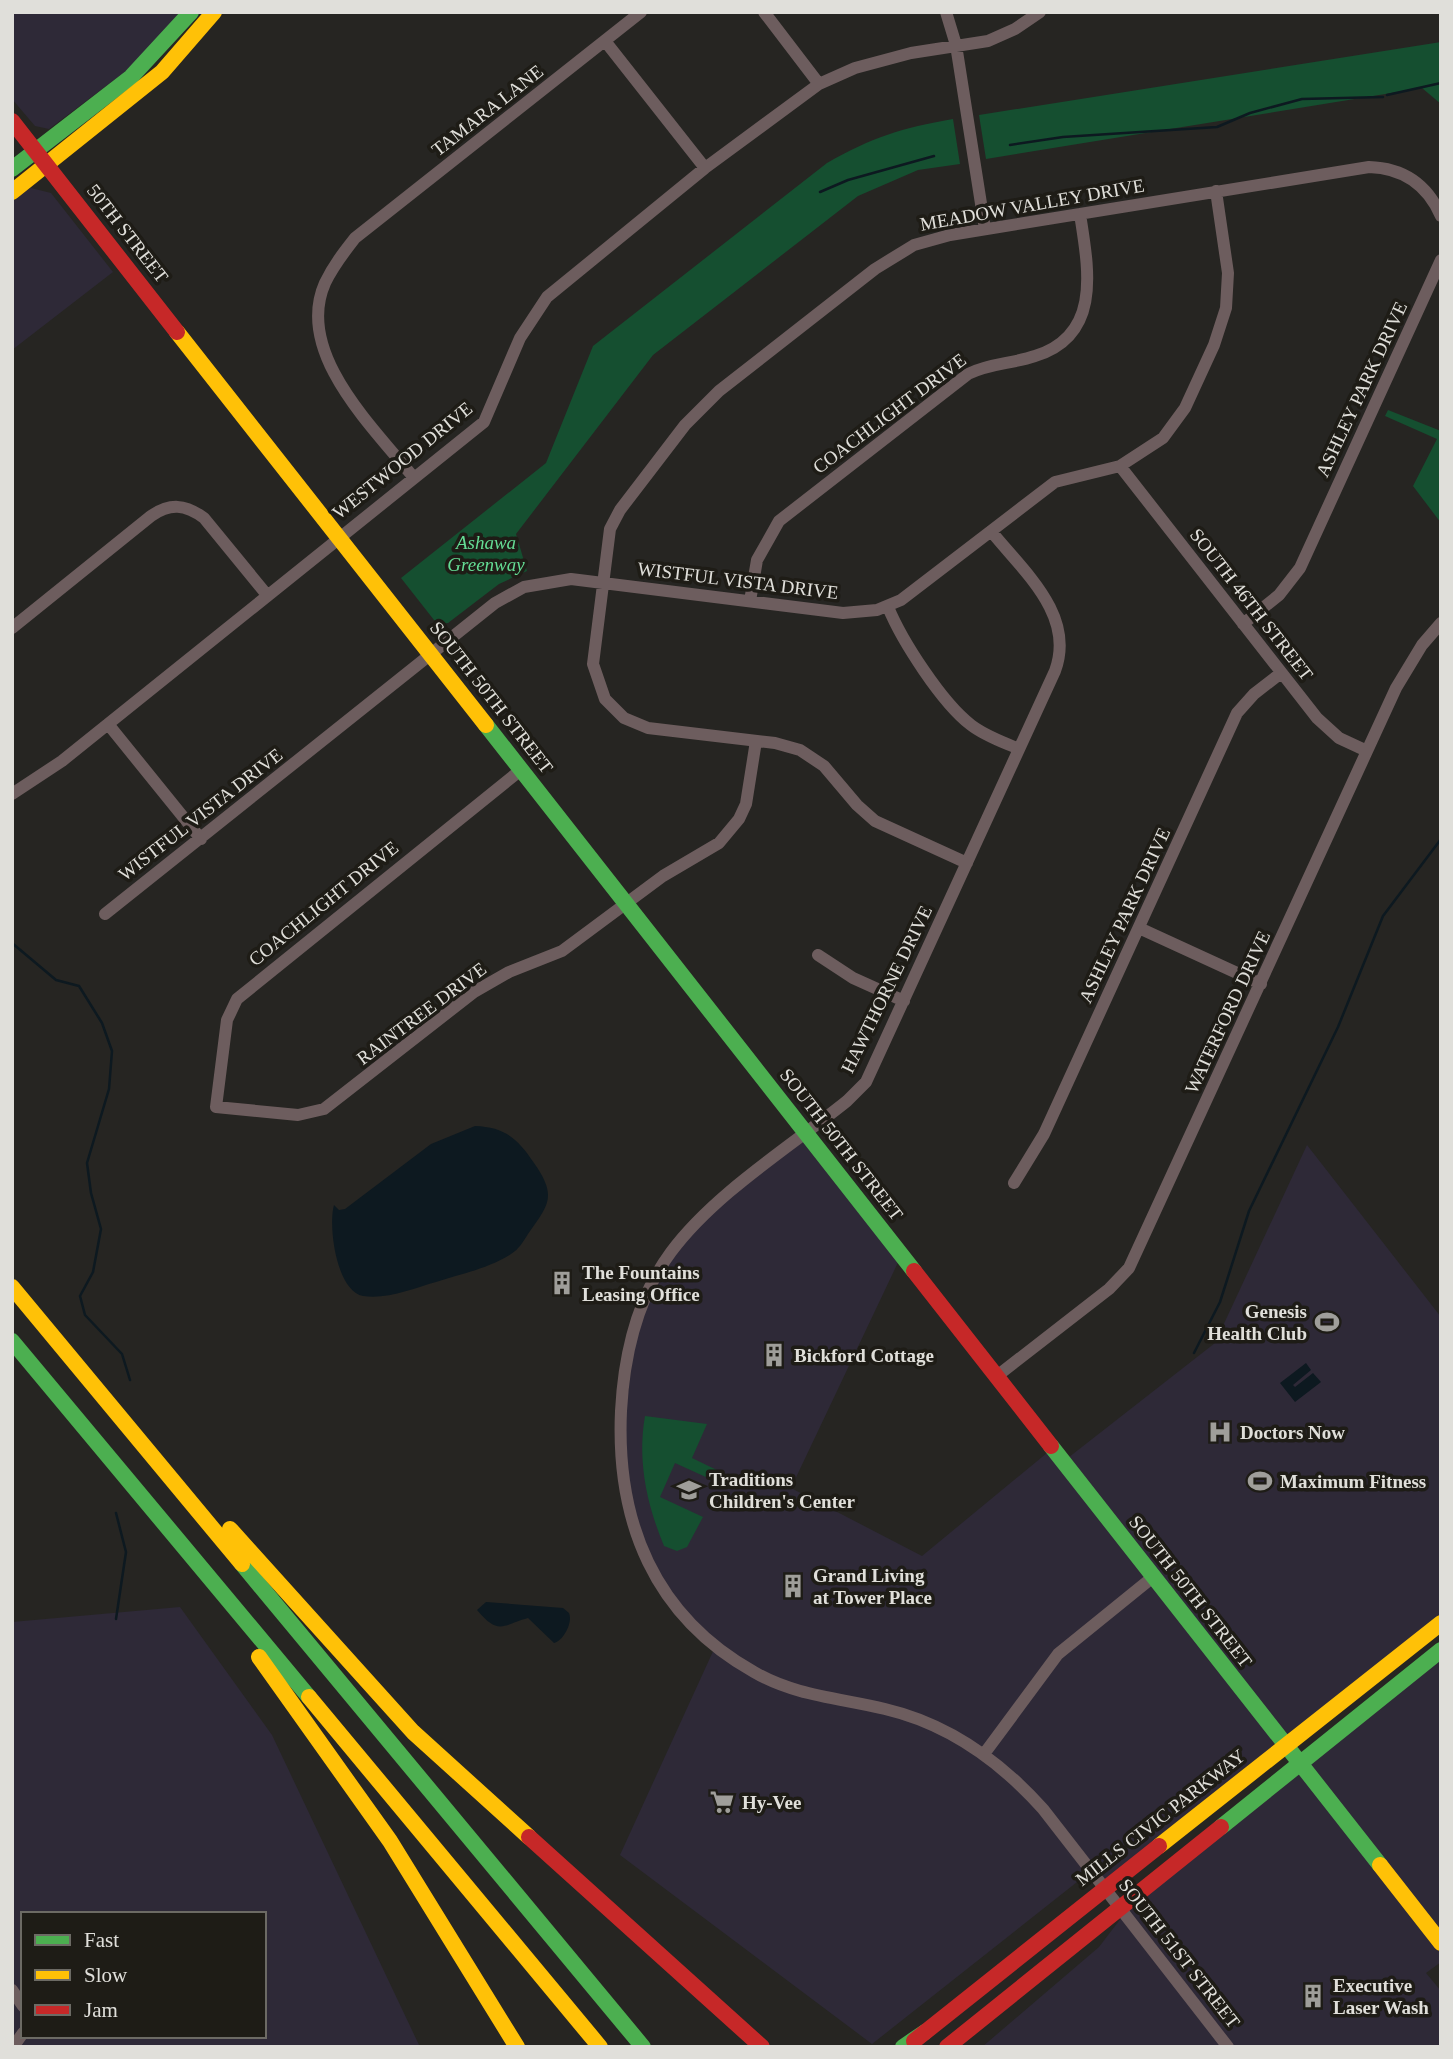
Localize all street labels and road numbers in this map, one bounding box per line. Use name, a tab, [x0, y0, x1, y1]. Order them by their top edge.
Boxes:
street label: TAMARA LANE	[428, 61, 547, 160]
street label: MEADOW VALLEY DRIVE	[918, 174, 1146, 235]
street label: 50TH STREET	[83, 180, 173, 287]
street label: ASHLEY PARK DRIVE	[1312, 298, 1411, 480]
street label: COACHLIGHT DRIVE	[809, 349, 970, 478]
street label: WESTWOOD DRIVE	[328, 398, 476, 523]
street label: SOUTH 46TH STREET	[1186, 524, 1318, 685]
street label: WISTFUL VISTA DRIVE	[636, 558, 840, 603]
street label: SOUTH 50TH STREET	[426, 617, 558, 778]
street label: WISTFUL VISTA DRIVE	[114, 744, 286, 885]
street label: ASHLEY PARK DRIVE	[1075, 824, 1174, 1006]
street label: COACHLIGHT DRIVE	[244, 837, 402, 970]
street label: HAWTHORNE DRIVE	[837, 902, 936, 1076]
street label: WATERFORD DRIVE	[1181, 928, 1274, 1097]
street label: RAINTREE DRIVE	[352, 958, 490, 1069]
street label: SOUTH 50TH STREET	[776, 1064, 908, 1225]
street label: SOUTH 50TH STREET	[1125, 1511, 1257, 1672]
street label: MILLS CIVIC PARKWAY	[1072, 1745, 1249, 1890]
street label: SOUTH 51ST STREET	[1115, 1875, 1245, 2032]

